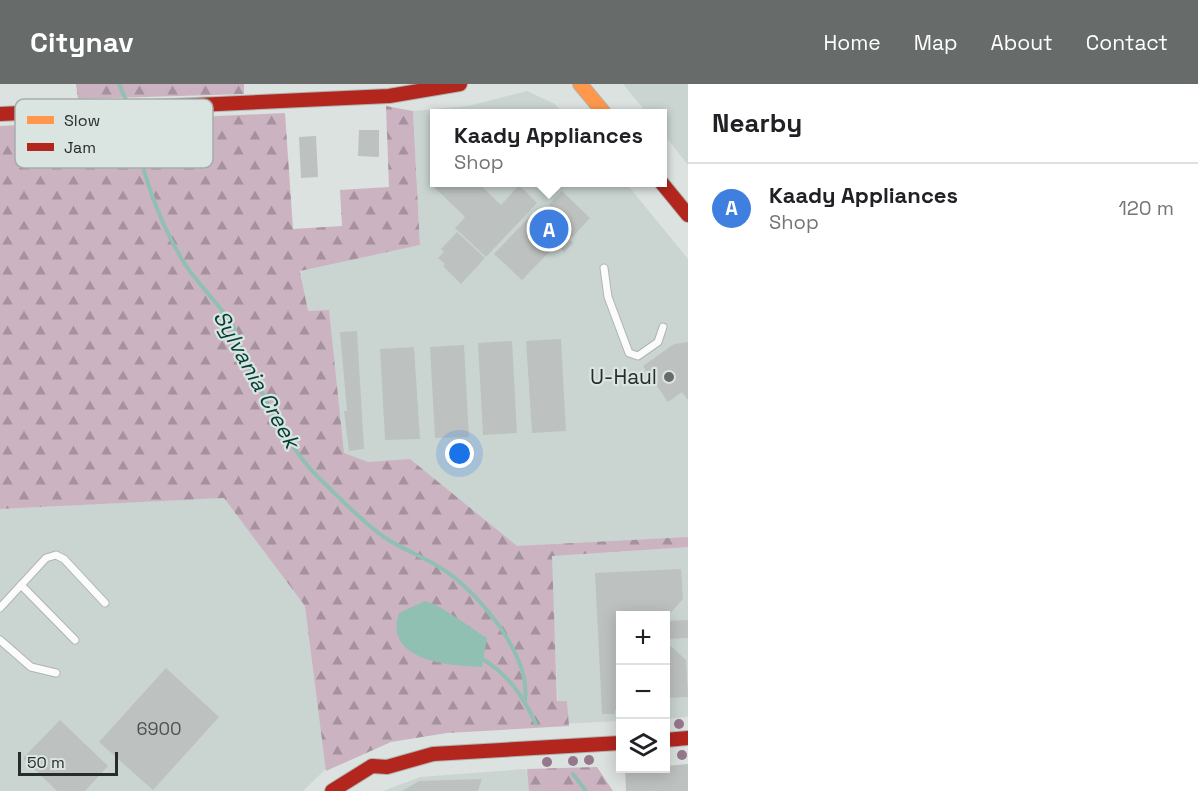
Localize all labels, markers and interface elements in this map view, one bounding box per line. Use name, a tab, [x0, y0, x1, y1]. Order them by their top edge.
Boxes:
text: Citynav	[30, 24, 134, 60]
text: Home	[823, 29, 881, 56]
text: Map	[914, 29, 958, 56]
text: About	[991, 29, 1053, 56]
text: Contact	[1086, 29, 1168, 56]
legend	[15, 99, 213, 168]
text: Nearby	[712, 106, 802, 140]
popup	[430, 109, 667, 187]
text: Slow	[64, 110, 100, 131]
text: Kaady Appliances	[454, 121, 643, 149]
text: Jam	[64, 137, 96, 158]
text: Shop	[454, 149, 504, 175]
text: Kaady Appliances	[769, 181, 958, 209]
text: A	[725, 195, 738, 221]
text: 120 m	[1118, 195, 1174, 221]
pin: A	[530, 206, 568, 252]
text: Shop	[769, 209, 819, 235]
water label: Sylvania Creek	[208, 305, 308, 455]
place label: U-Haul	[590, 363, 657, 390]
marker: U-Haul	[662, 370, 676, 384]
your location	[445, 439, 474, 468]
map controls	[616, 611, 670, 773]
button: +	[616, 611, 670, 665]
button: −	[616, 665, 670, 719]
house number: 6900	[136, 717, 182, 740]
button: layers	[616, 719, 670, 773]
scale bar	[18, 749, 118, 776]
text: 50 m	[27, 752, 65, 773]

